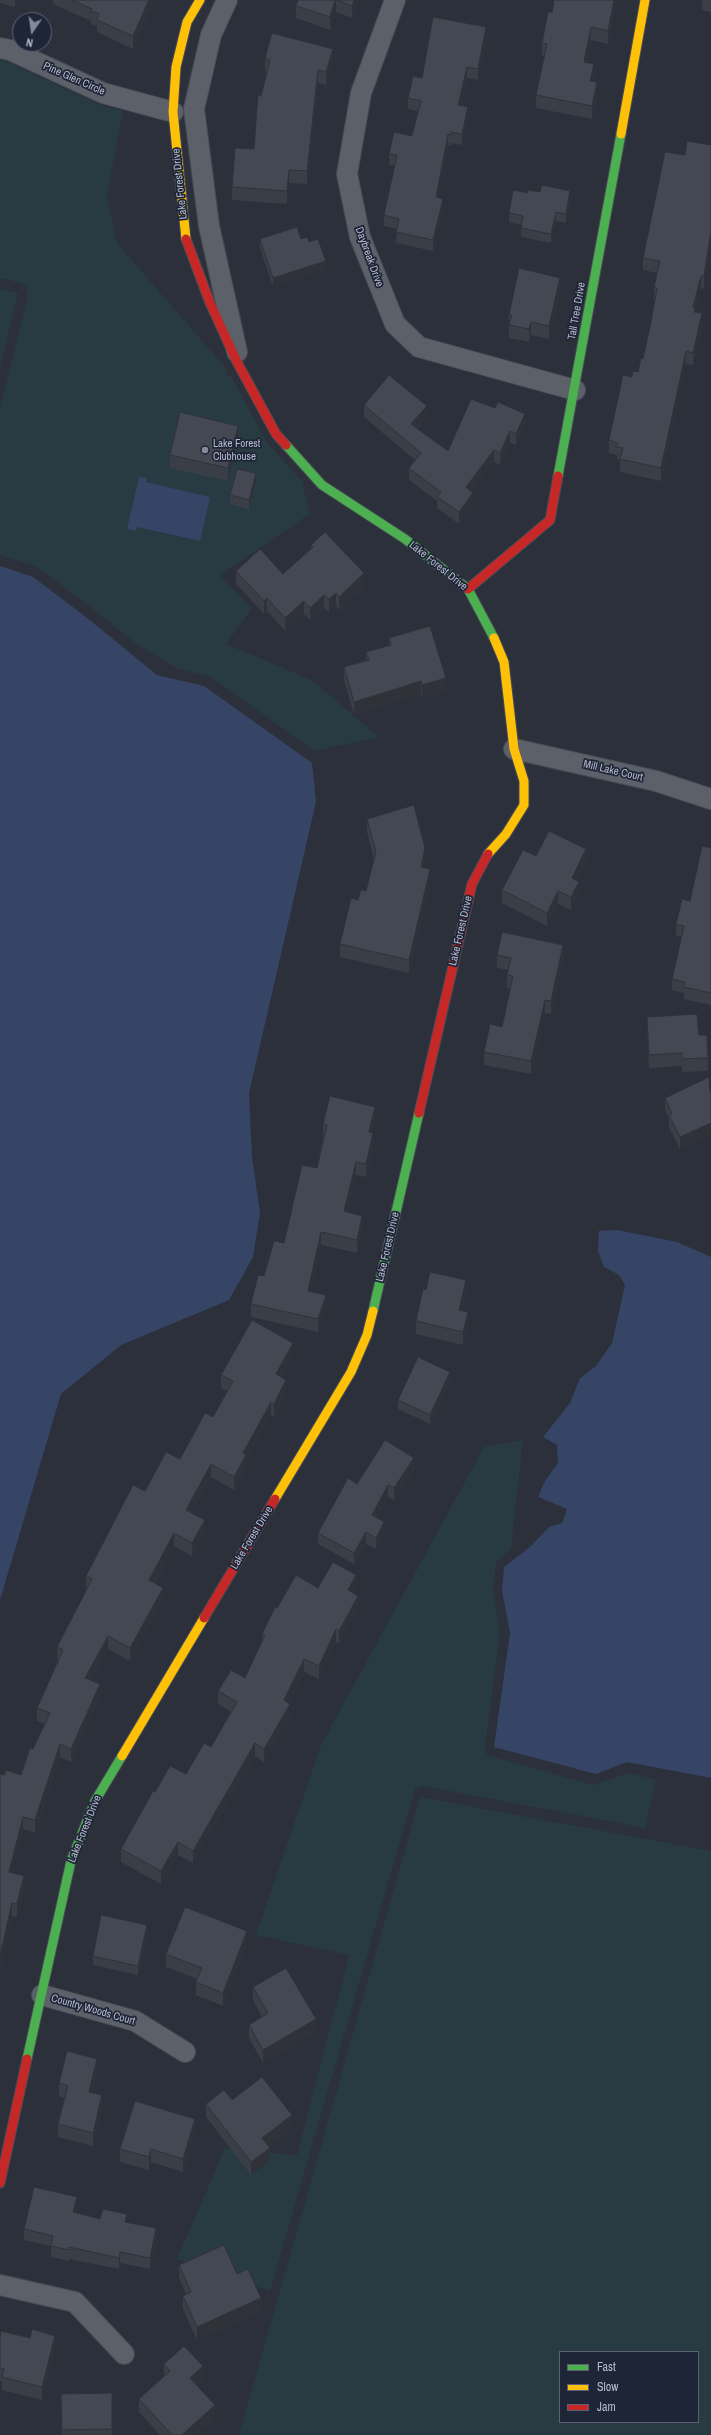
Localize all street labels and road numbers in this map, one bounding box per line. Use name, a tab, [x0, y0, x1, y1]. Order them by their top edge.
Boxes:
street label: Pine Glen Circle	[41, 60, 107, 98]
street label: Lake Forest Drive	[170, 148, 190, 220]
street label: Daybreak Drive	[352, 225, 386, 289]
street label: Tall Tree Drive	[565, 281, 589, 341]
street label: Lake Forest Drive	[406, 538, 470, 594]
street label: Mill Lake Court	[582, 758, 644, 784]
street label: Lake Forest Drive	[447, 895, 475, 967]
street label: Lake Forest Drive	[374, 1211, 402, 1283]
street label: Lake Forest Drive	[228, 1504, 276, 1572]
street label: Lake Forest Drive	[66, 1793, 104, 1865]
street label: Country Woods Court	[50, 1992, 136, 2028]

